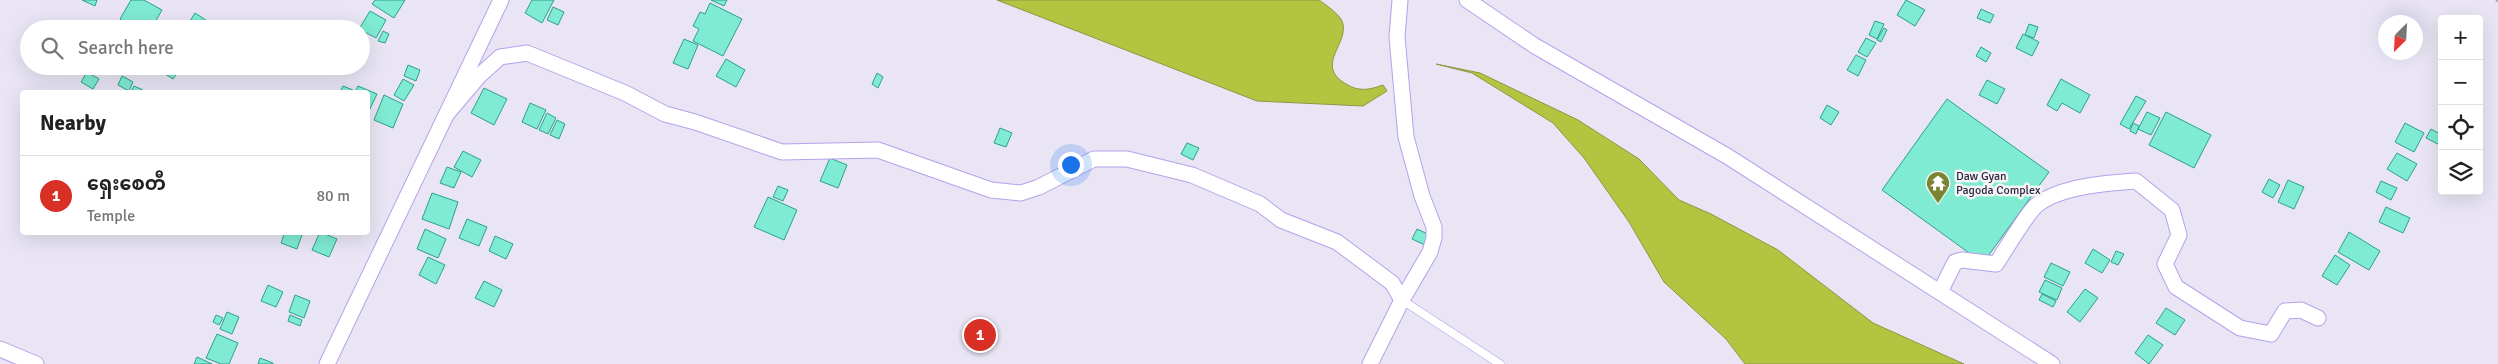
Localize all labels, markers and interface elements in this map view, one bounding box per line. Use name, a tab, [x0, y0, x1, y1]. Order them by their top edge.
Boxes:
north arrow	[2378, 15, 2423, 60]
map controls	[2438, 15, 2483, 195]
button: +	[2438, 15, 2483, 60]
search box	[20, 20, 370, 75]
icon: search	[38, 34, 66, 62]
text: Search here	[78, 36, 174, 60]
button: −	[2438, 60, 2483, 105]
button: locate	[2438, 105, 2483, 150]
text: Nearby	[40, 110, 106, 136]
button: layers	[2438, 150, 2483, 195]
your location	[1058, 152, 1084, 178]
place label: Daw Gyan Pagoda Complex	[1956, 169, 2041, 198]
temple icon: Daw Gyan Pagoda Complex	[1925, 170, 1951, 204]
text: ရှေးစေတီ	[87, 172, 166, 196]
text: 1	[52, 186, 60, 206]
text: 80 m	[316, 186, 350, 206]
text: Temple	[87, 206, 135, 226]
pin: 1	[964, 316, 996, 354]

